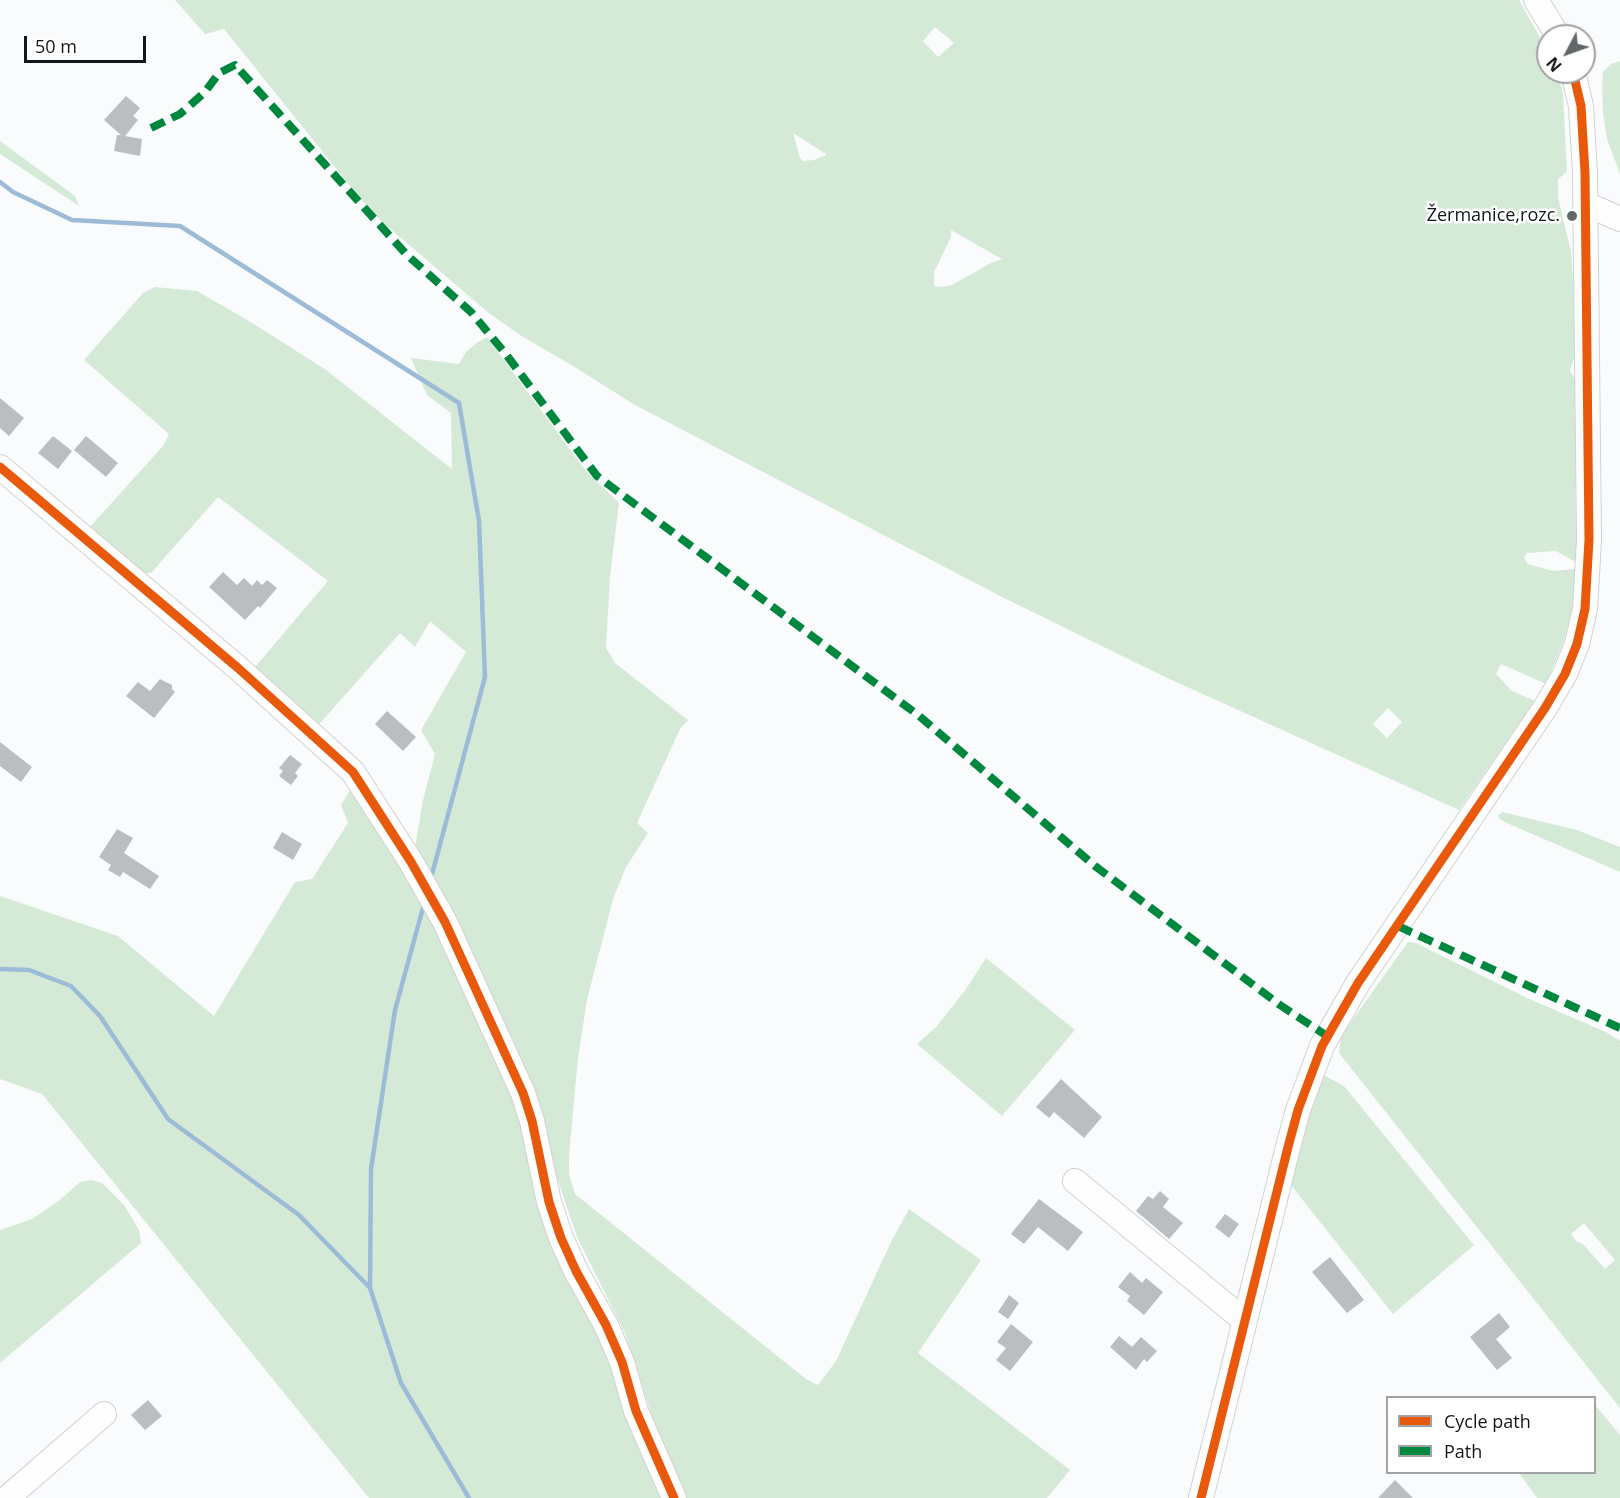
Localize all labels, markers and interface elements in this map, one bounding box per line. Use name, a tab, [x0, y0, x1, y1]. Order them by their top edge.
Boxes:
scale bar	[27, 24, 148, 62]
north arrow	[1536, 24, 1596, 84]
text: 50 m	[35, 34, 77, 58]
text: N	[1541, 52, 1567, 77]
place label: Žermanice,rozc.	[1427, 205, 1560, 227]
marker: Žermanice,rozc.	[1565, 209, 1579, 223]
legend	[1386, 1396, 1596, 1474]
text: Cycle path	[1444, 1409, 1531, 1433]
text: Path	[1444, 1439, 1482, 1463]

